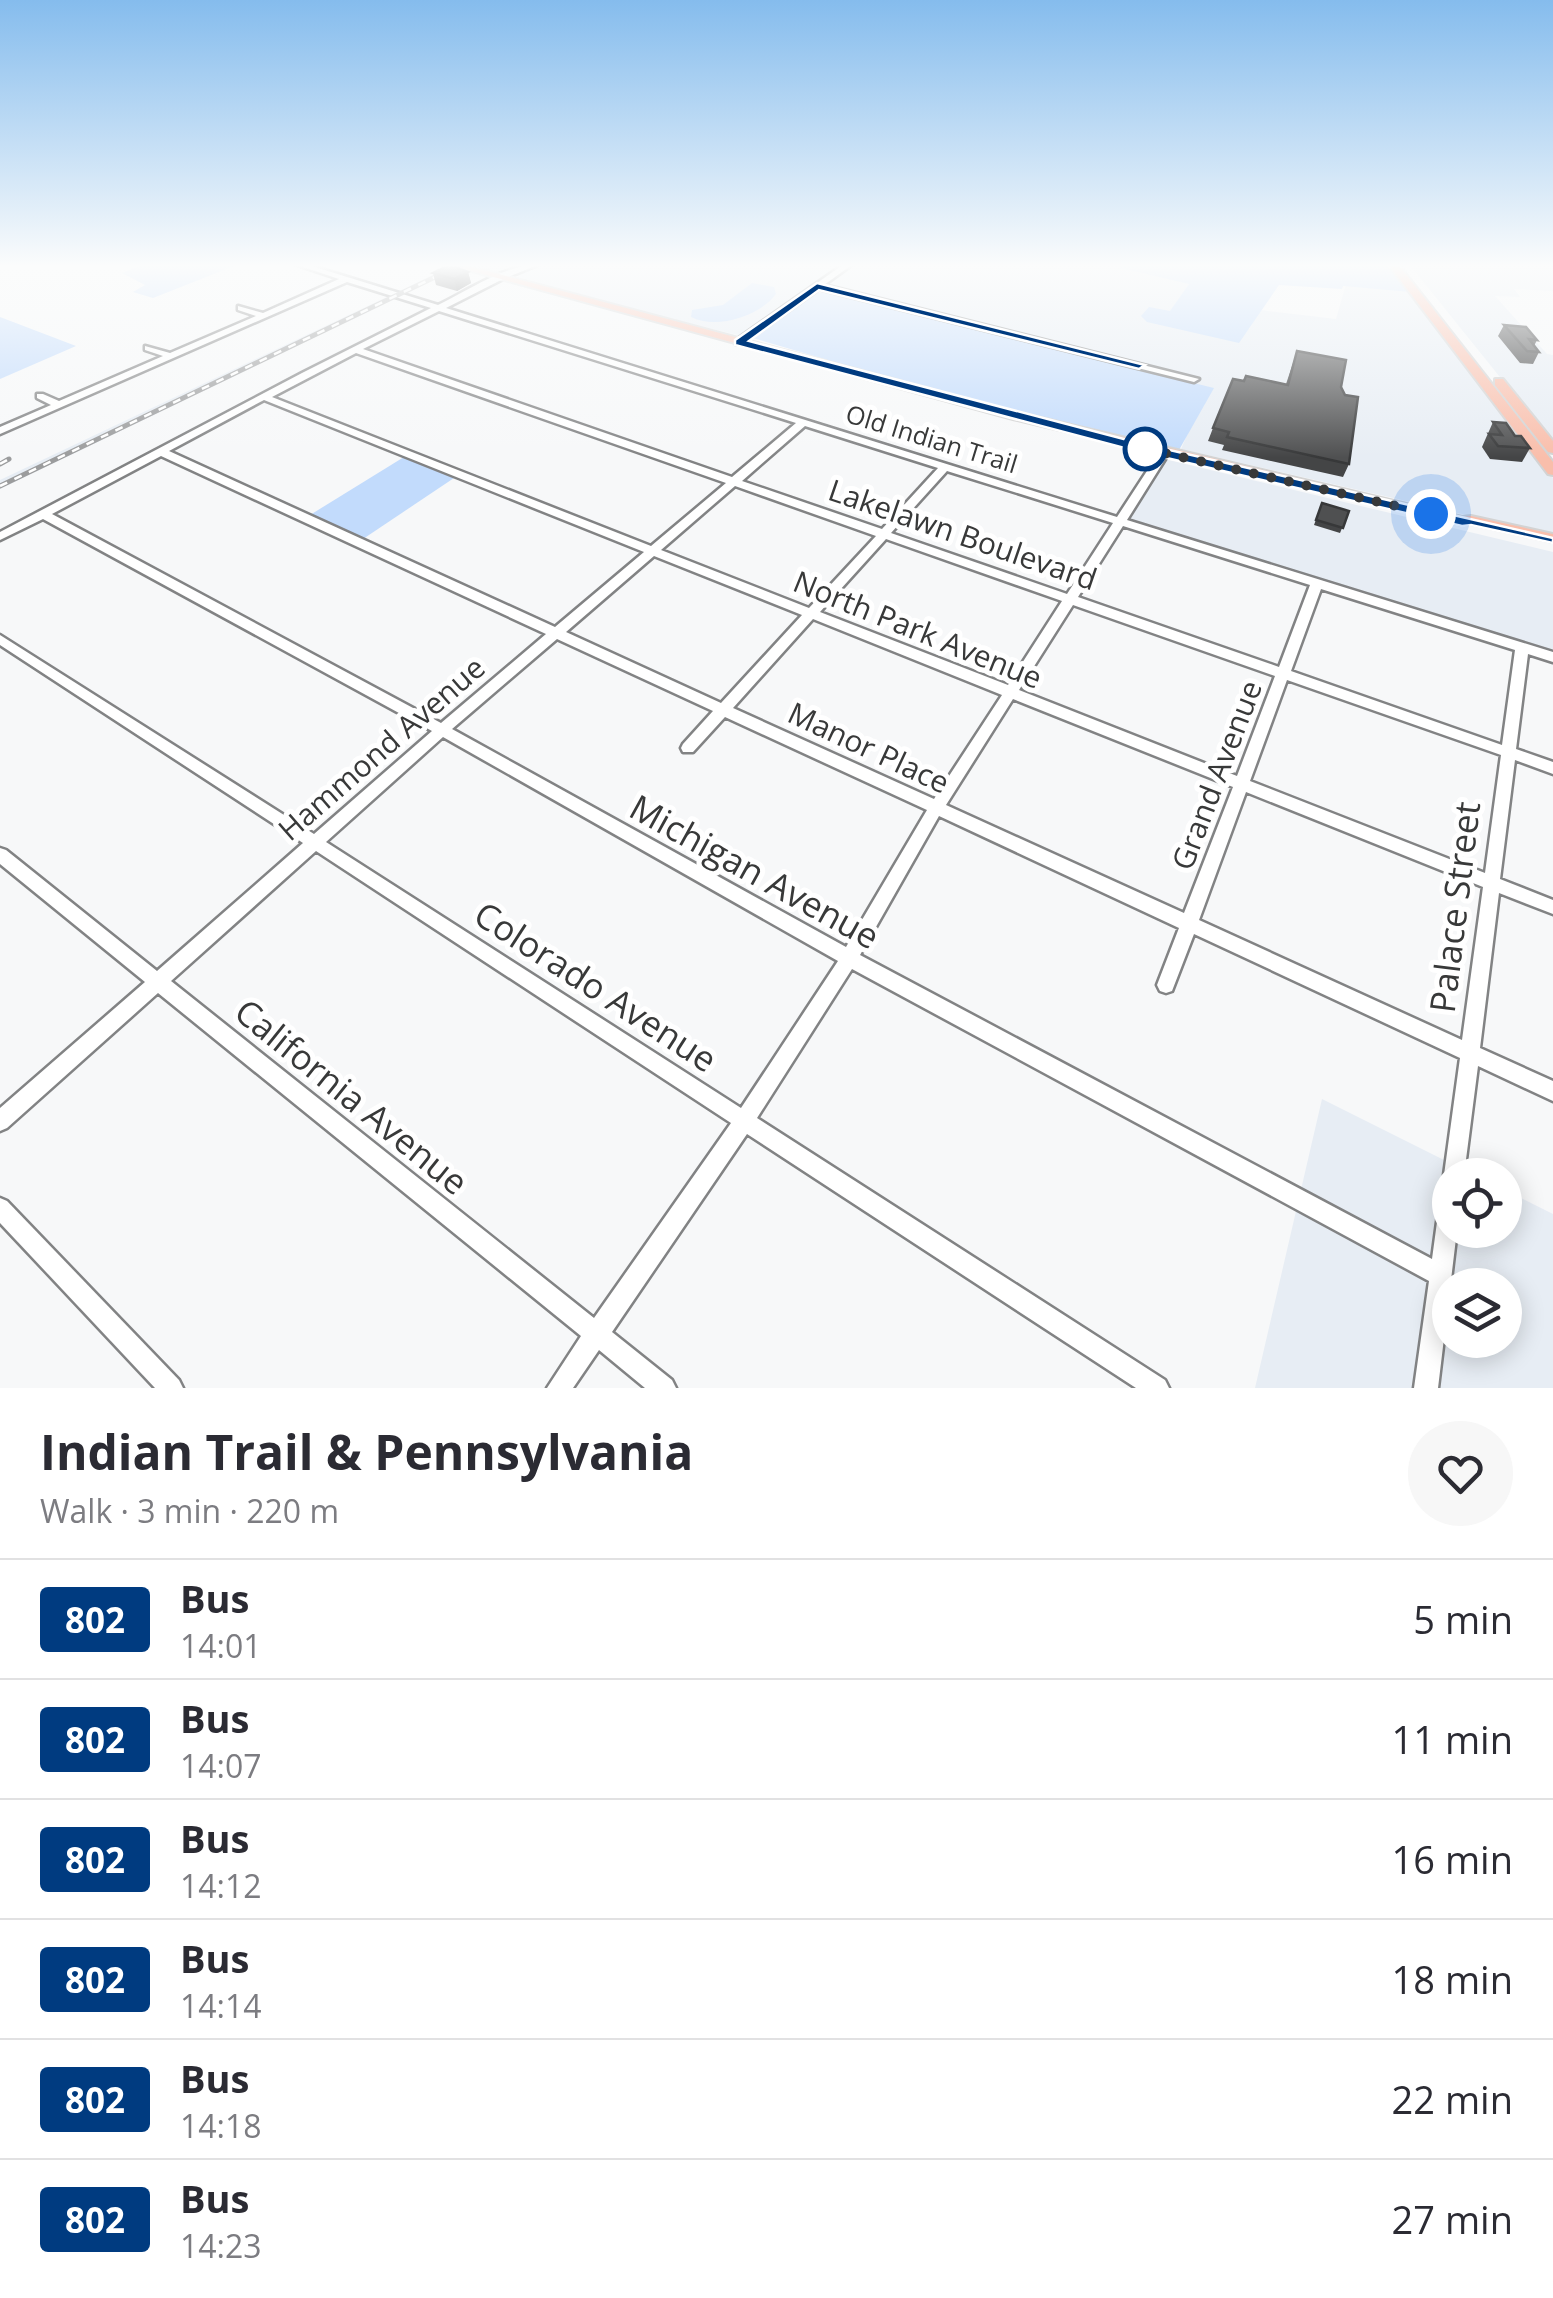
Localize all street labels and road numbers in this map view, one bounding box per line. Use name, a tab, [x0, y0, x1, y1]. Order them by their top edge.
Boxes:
street label: Old Indian Trail	[842, 396, 1022, 480]
street label: Lakelawn Boulevard	[823, 469, 1103, 599]
street label: North Park Avenue	[788, 560, 1048, 698]
street label: Hammond Avenue	[269, 647, 493, 849]
street label: Grand Avenue	[1161, 674, 1271, 876]
street label: Manor Place	[782, 692, 956, 802]
street label: Michigan Avenue	[622, 783, 888, 959]
street label: Palace Street	[1418, 799, 1490, 1015]
street label: Colorado Avenue	[466, 890, 726, 1082]
street label: California Avenue	[226, 987, 478, 1205]

